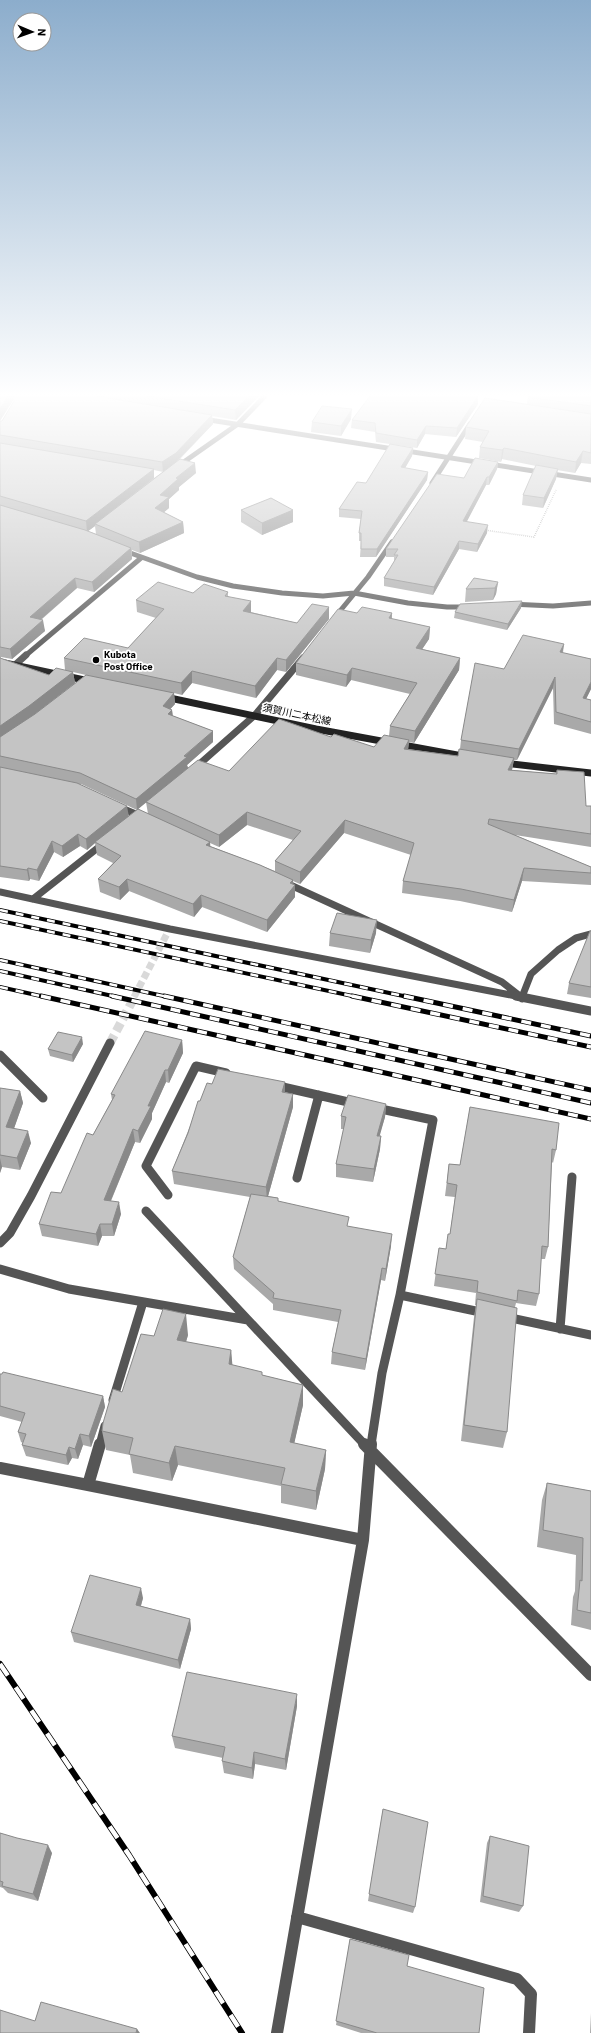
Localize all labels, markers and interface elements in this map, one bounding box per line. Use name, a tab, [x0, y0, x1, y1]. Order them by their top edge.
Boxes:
north arrow	[12, 12, 52, 52]
text: N	[36, 28, 49, 36]
place label: Kubota Post Office	[104, 648, 153, 672]
marker: Kubota Post Office	[91, 655, 101, 665]
street label: 須賀川二本松線	[262, 701, 332, 727]

